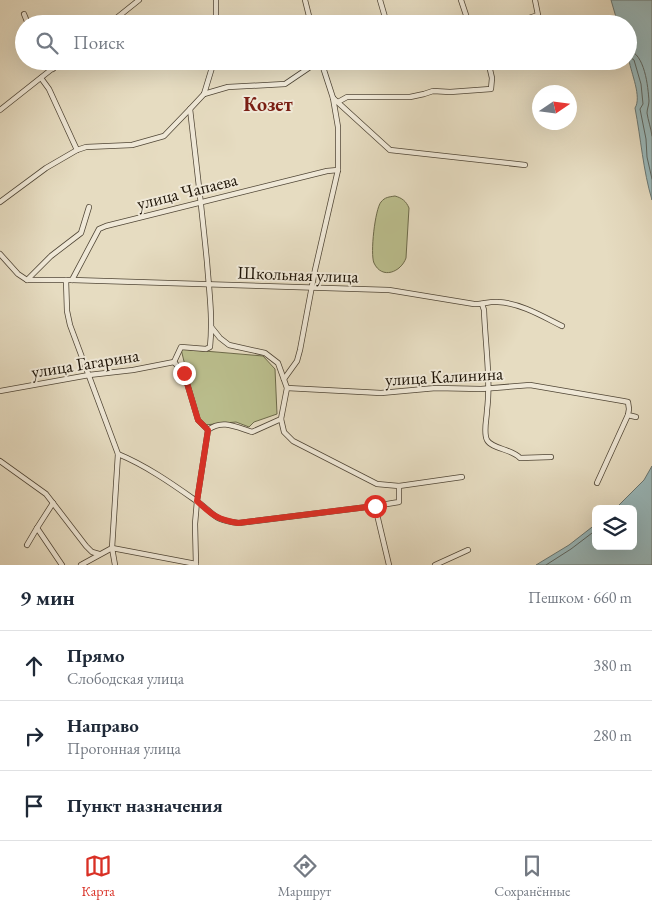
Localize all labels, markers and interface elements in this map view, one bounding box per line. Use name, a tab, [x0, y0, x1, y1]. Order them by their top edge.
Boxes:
search box	[15, 15, 637, 70]
icon: search	[33, 29, 61, 57]
text: Поиск	[73, 30, 125, 55]
north arrow	[532, 85, 577, 130]
district label: Козет	[243, 91, 293, 117]
street label: улица Чапаева	[134, 167, 241, 215]
street label: Школьная улица	[237, 260, 360, 288]
street label: улица Гагарина	[29, 343, 141, 383]
street label: улица Калинина	[384, 361, 504, 391]
route end	[173, 362, 196, 385]
route start	[364, 495, 387, 518]
map controls	[592, 505, 637, 550]
button: layers	[592, 505, 637, 550]
text: 9 мин	[20, 584, 75, 611]
text: Пешком · 660 m	[528, 587, 632, 608]
text: Прямо	[67, 643, 125, 668]
icon: ahead	[20, 652, 48, 680]
text: 380 m	[593, 655, 632, 676]
text: Слободская улица	[67, 668, 184, 689]
text: Направо	[67, 713, 139, 738]
icon: right	[20, 722, 48, 750]
text: 280 m	[593, 725, 632, 746]
text: Прогонная улица	[67, 738, 181, 759]
icon: arrive	[20, 792, 48, 820]
text: Пункт назначения	[67, 793, 223, 818]
tab: Карта	[81, 852, 115, 900]
tab: Маршрут	[278, 852, 331, 900]
tab: Сохранённые	[494, 852, 571, 900]

